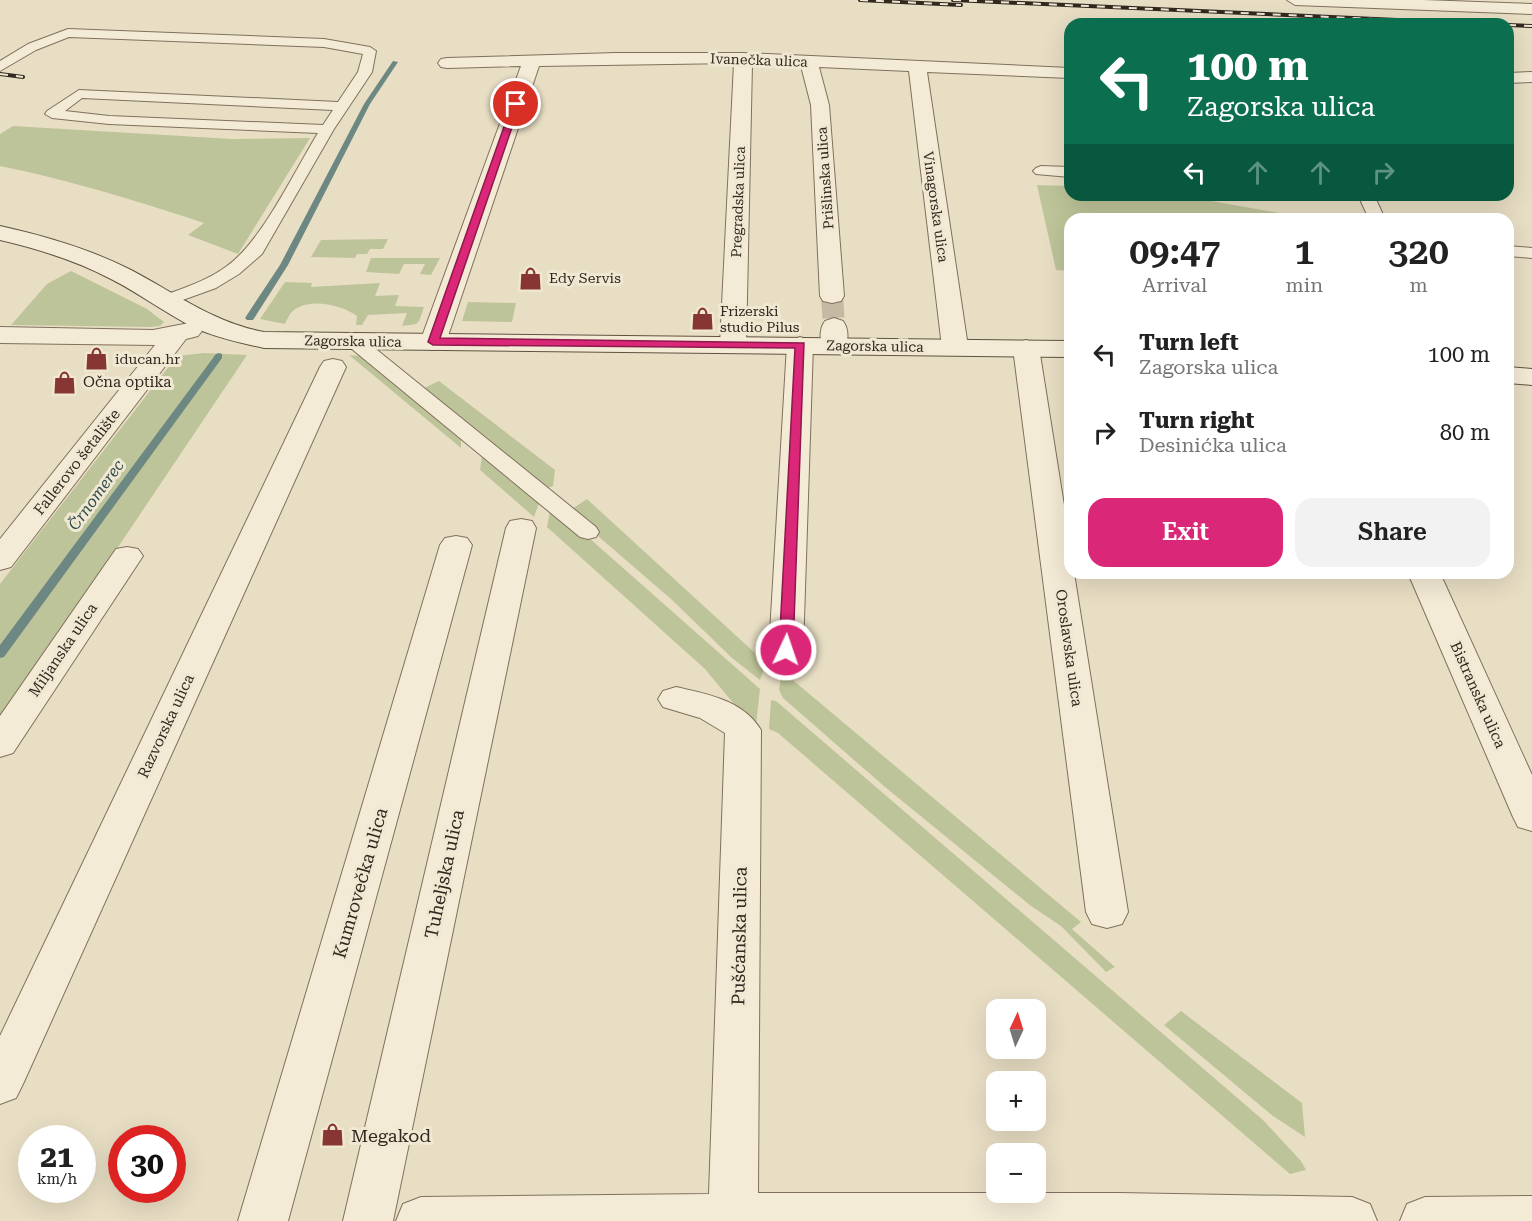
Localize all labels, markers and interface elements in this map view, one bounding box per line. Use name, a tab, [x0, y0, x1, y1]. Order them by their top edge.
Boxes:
text: 100 m	[1187, 41, 1309, 90]
icon: left	[1088, 42, 1166, 120]
street label: Ivanečka ulica	[710, 50, 808, 70]
pin	[490, 78, 541, 129]
icon: arrive	[499, 87, 532, 120]
text: Zagorska ulica	[1187, 91, 1375, 123]
street label: Prišlinska ulica	[813, 126, 837, 230]
street label: Pregradska ulica	[728, 146, 748, 258]
street label: Vinagorska ulica	[920, 150, 952, 264]
icon: left	[1178, 156, 1211, 189]
icon: ahead	[1241, 156, 1274, 189]
icon: ahead	[1304, 156, 1337, 189]
icon: right	[1367, 156, 1400, 189]
text: 09:47	[1129, 231, 1220, 273]
text: 1	[1294, 231, 1314, 273]
text: 320	[1388, 231, 1449, 273]
shop icon: Edy Servis	[518, 265, 544, 291]
place label: Edy Servis	[549, 270, 621, 286]
text: Arrival	[1142, 273, 1207, 297]
text: min	[1286, 273, 1323, 297]
text: m	[1409, 273, 1428, 297]
place label: Frizerski studio Pilus	[720, 303, 800, 335]
shop icon: Frizerski studio Pilus	[689, 306, 715, 332]
text: Turn left	[1139, 330, 1239, 355]
street label: Zagorska ulica	[304, 332, 402, 350]
street label: Zagorska ulica	[826, 337, 924, 355]
icon: left	[1088, 338, 1121, 371]
text: 100 m	[1427, 342, 1490, 367]
shop icon: iducan.hr	[84, 346, 110, 372]
place label: iducan.hr	[115, 351, 180, 367]
text: Zagorska ulica	[1139, 355, 1278, 379]
shop icon: Očna optika	[52, 369, 78, 395]
place label: Očna optika	[83, 373, 172, 391]
street label: Fallerovo šetalište	[30, 405, 124, 519]
text: Turn right	[1139, 408, 1254, 433]
icon: right	[1088, 416, 1121, 449]
text: 80 m	[1440, 420, 1490, 445]
text: Desinićka ulica	[1139, 433, 1287, 457]
water label: Črnomerec	[64, 456, 128, 534]
button: Exit	[1088, 498, 1283, 567]
button: Share	[1295, 498, 1490, 567]
street label: Oroslavska ulica	[1052, 588, 1086, 708]
street label: Miljanska ulica	[25, 600, 101, 700]
position arrow	[754, 618, 818, 682]
street label: Bistranska ulica	[1446, 639, 1510, 751]
street label: Razvorska ulica	[134, 671, 198, 781]
street label: Kumrovečka ulica	[328, 805, 392, 961]
street label: Tuheljska ulica	[420, 807, 468, 940]
street label: Pušćanska ulica	[727, 866, 751, 1006]
north arrow	[986, 999, 1046, 1059]
map controls	[986, 999, 1046, 1203]
button: +	[986, 1071, 1046, 1131]
shop icon: Megakod	[320, 1122, 346, 1148]
speed limit sign: 30	[108, 1125, 186, 1203]
place label: Megakod	[351, 1125, 431, 1146]
text: 21	[40, 1139, 74, 1174]
button: −	[986, 1143, 1046, 1203]
text: km/h	[37, 1170, 77, 1188]

